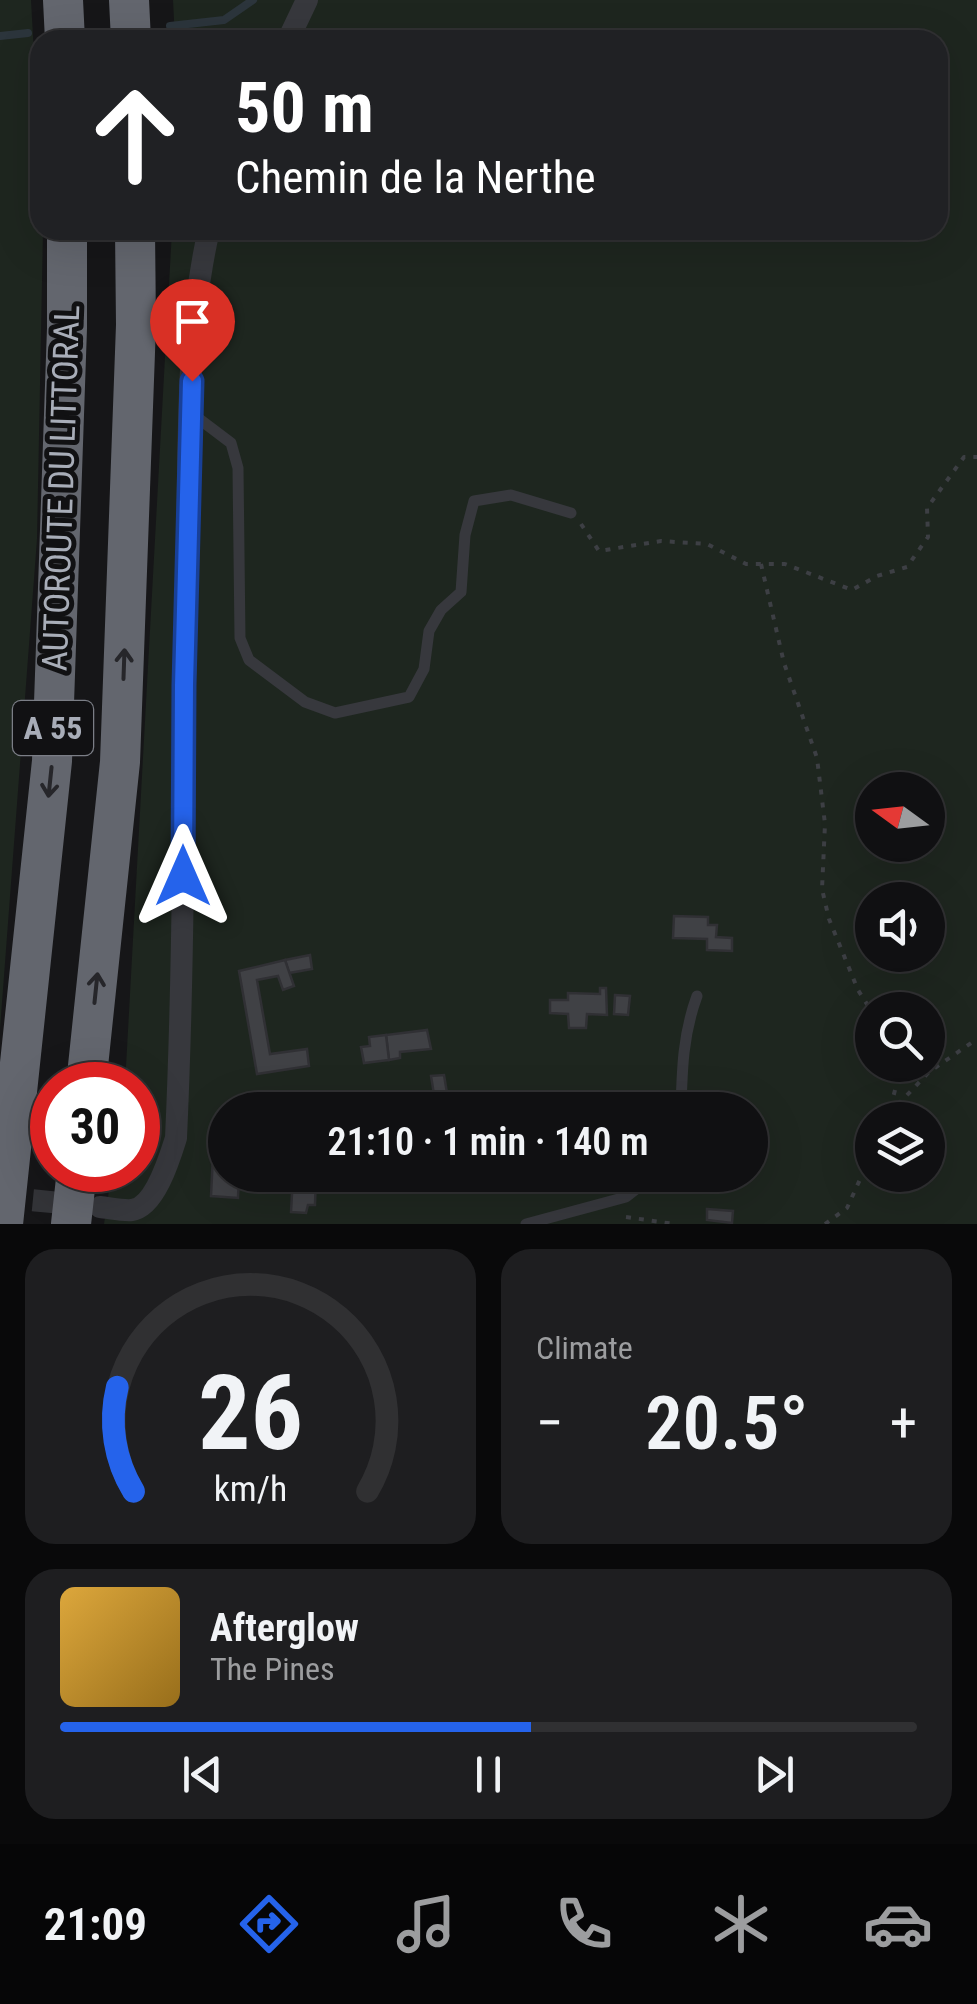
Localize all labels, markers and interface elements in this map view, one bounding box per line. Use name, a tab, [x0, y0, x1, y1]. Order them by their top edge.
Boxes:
text: 50 m	[235, 67, 374, 149]
icon: ahead	[70, 70, 200, 200]
text: Chemin de la Nerthe	[235, 151, 596, 204]
pin	[150, 279, 235, 382]
icon: arrive	[165, 294, 220, 349]
street label: AUTOROUTE DU LITTORAL	[35, 304, 88, 672]
one-way arrow	[114, 649, 133, 681]
road number: A 55	[13, 701, 93, 755]
one-way arrow	[40, 766, 59, 798]
north arrow	[855, 772, 945, 862]
map controls	[855, 772, 945, 1192]
position arrow	[131, 824, 235, 928]
button: sound	[855, 882, 945, 972]
one-way arrow	[87, 972, 106, 1005]
button: search	[855, 992, 945, 1082]
speed limit sign: 30	[30, 1062, 160, 1192]
button: layers	[855, 1102, 945, 1192]
text: 21:10 · 1 min · 140 m	[328, 1120, 648, 1164]
text: Climate	[536, 1329, 633, 1367]
text: 26	[198, 1353, 303, 1474]
text: 20.5°	[645, 1379, 808, 1467]
text: −	[536, 1391, 564, 1455]
text: +	[890, 1391, 917, 1455]
text: km/h	[214, 1468, 287, 1510]
text: Afterglow	[210, 1606, 359, 1650]
text: The Pines	[210, 1650, 335, 1688]
icon: previous	[175, 1747, 230, 1802]
icon: pause	[461, 1747, 516, 1802]
icon: next	[747, 1747, 802, 1802]
icon: directions	[234, 1889, 304, 1959]
icon: music	[391, 1889, 461, 1959]
icon: phone	[549, 1889, 619, 1959]
icon: climate	[706, 1889, 776, 1959]
icon: car	[863, 1889, 933, 1959]
text: 21:09	[44, 1898, 147, 1951]

